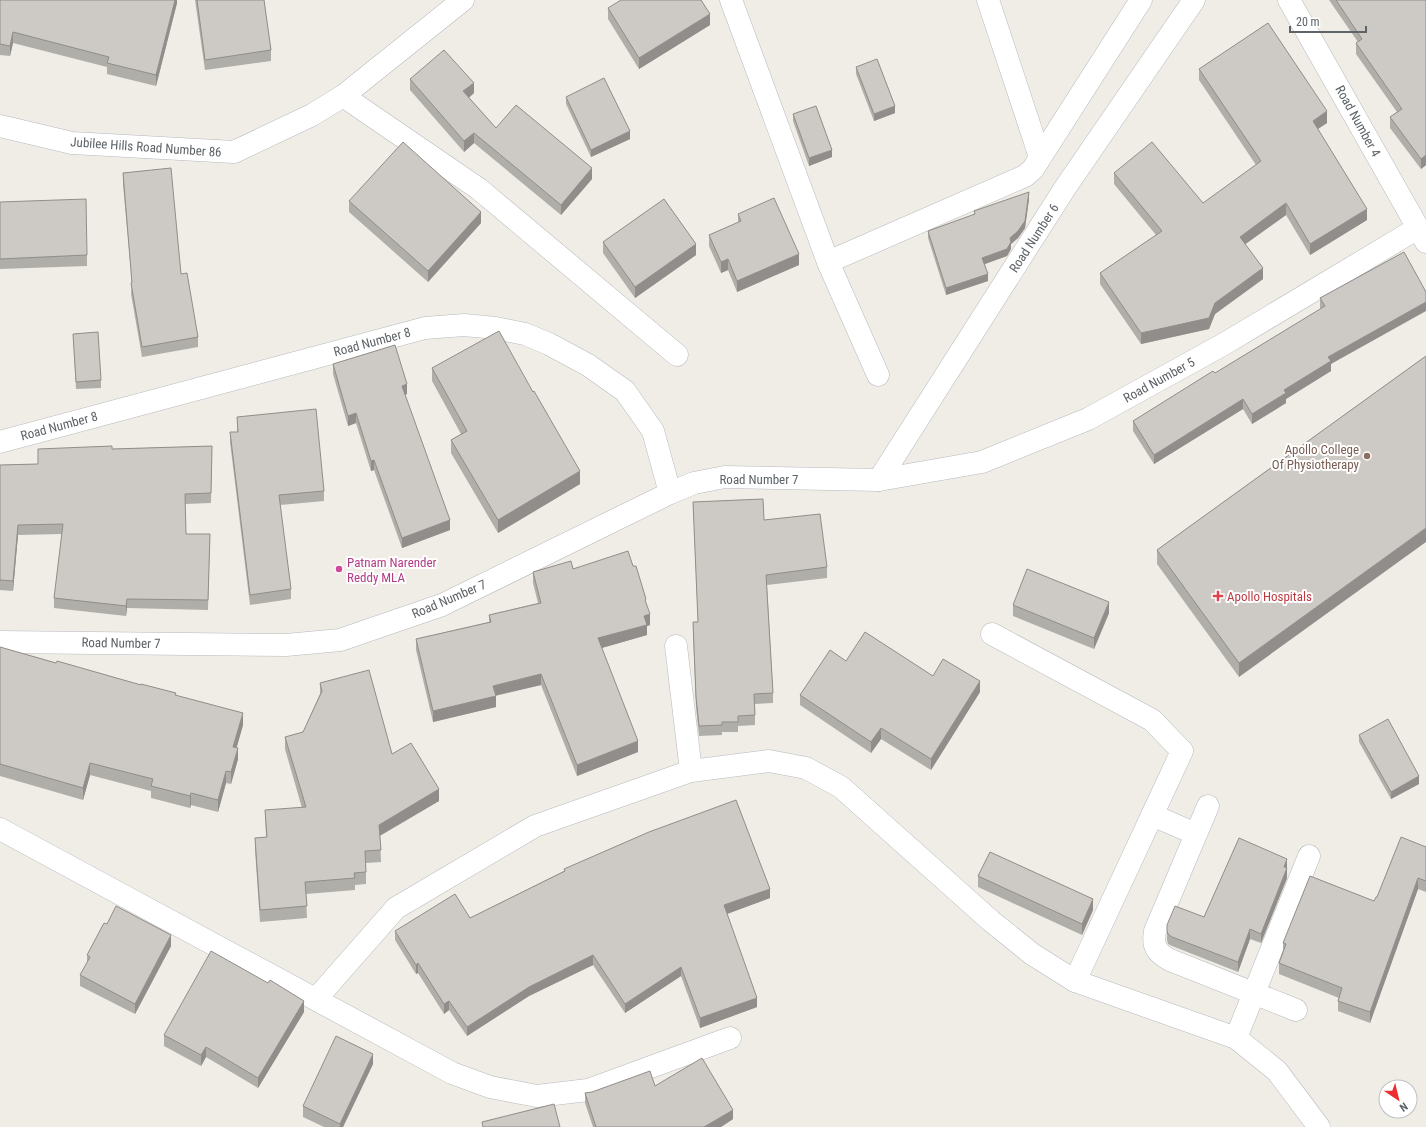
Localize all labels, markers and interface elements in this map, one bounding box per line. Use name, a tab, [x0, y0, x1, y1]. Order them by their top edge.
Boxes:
scale bar	[1290, 8, 1366, 34]
text: 20 m	[1296, 15, 1320, 29]
street label: Road Number 4	[1332, 83, 1384, 160]
street label: Jubilee Hills Road Number 86	[70, 134, 222, 160]
street label: Road Number 6	[1006, 201, 1062, 275]
street label: Road Number 8	[332, 325, 412, 359]
street label: Road Number 5	[1121, 354, 1197, 406]
street label: Road Number 8	[19, 409, 99, 443]
place label: Apollo College Of Physiotherapy	[1272, 442, 1360, 472]
marker: Apollo College Of Physiotherapy	[1362, 451, 1372, 461]
street label: Road Number 7	[719, 472, 799, 487]
place label: Patnam Narender Reddy MLA	[347, 555, 437, 585]
marker: Patnam Narender Reddy MLA	[334, 564, 344, 574]
street label: Road Number 7	[410, 577, 488, 621]
place label: Apollo Hospitals	[1227, 589, 1312, 604]
marker: Apollo Hospitals	[1212, 590, 1224, 602]
street label: Road Number 7	[81, 635, 161, 651]
north arrow	[1378, 1079, 1418, 1119]
text: N	[1397, 1100, 1410, 1114]

